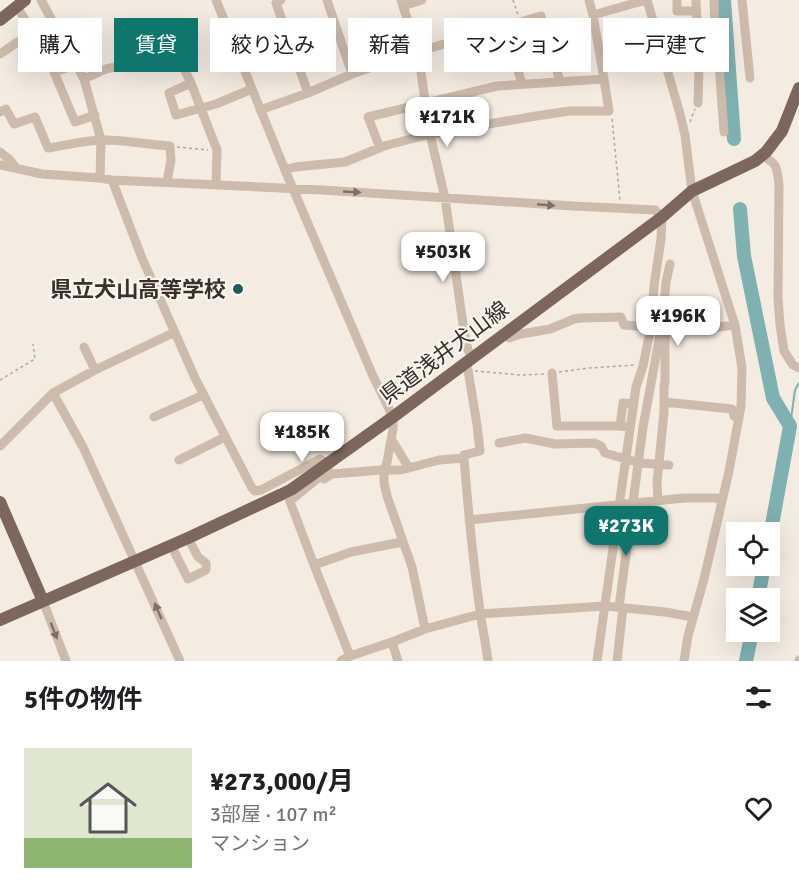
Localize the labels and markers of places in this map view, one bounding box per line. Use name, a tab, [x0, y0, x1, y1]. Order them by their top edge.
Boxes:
pin: ¥171K	[405, 97, 489, 148]
pin: ¥503K	[401, 232, 485, 283]
place label: 県立犬山高等学校	[50, 276, 226, 303]
marker: 県立犬山高等学校	[231, 282, 245, 296]
pin: ¥196K	[636, 296, 720, 347]
pin: ¥185K	[260, 412, 344, 463]
pin: ¥273K	[584, 506, 668, 557]

